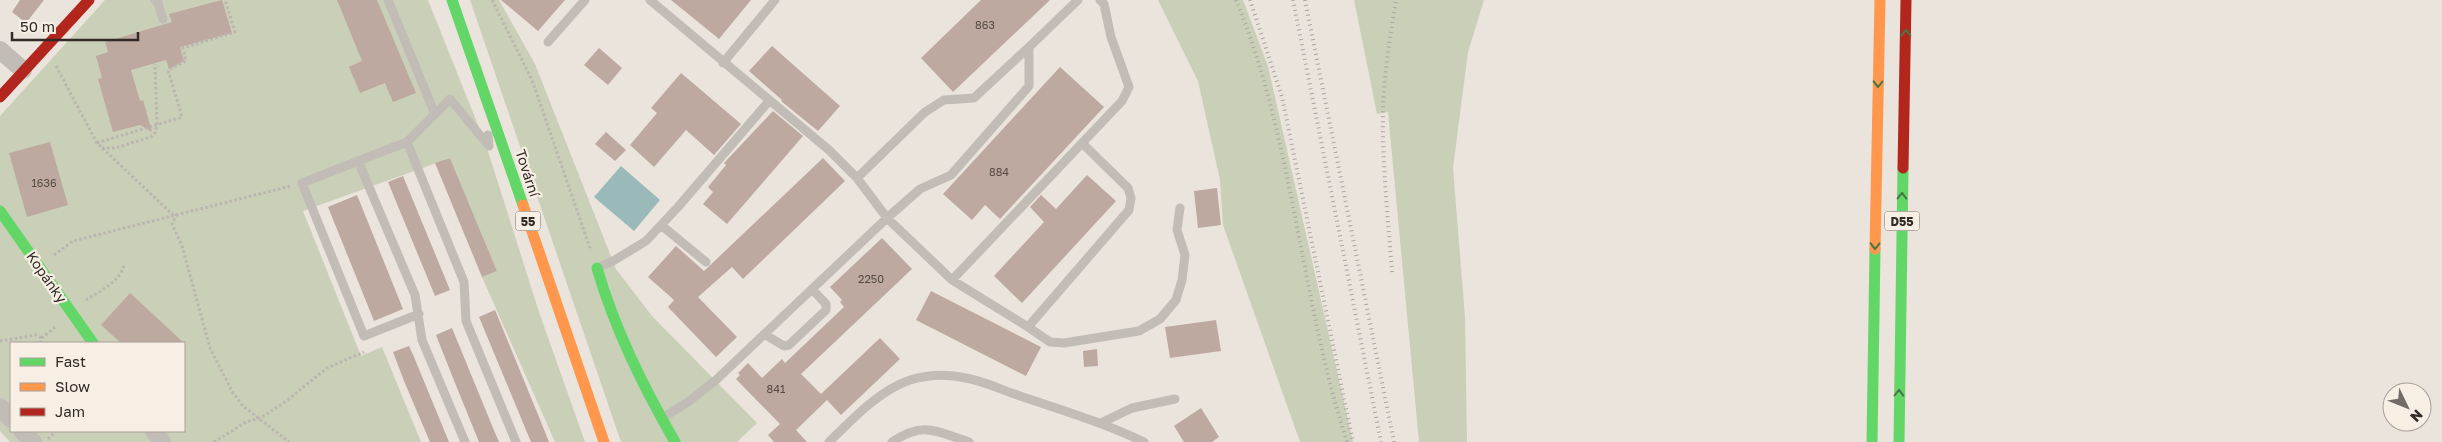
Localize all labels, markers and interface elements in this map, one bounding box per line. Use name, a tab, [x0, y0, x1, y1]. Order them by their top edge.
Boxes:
scale bar	[12, 10, 139, 42]
text: 50 m	[20, 17, 55, 35]
house number: 863	[975, 18, 995, 31]
one-way arrow	[1900, 29, 1911, 37]
one-way arrow	[1873, 80, 1883, 88]
street label: Tovární	[512, 147, 544, 200]
house number: 884	[989, 165, 1009, 178]
house number: 1636	[31, 176, 57, 189]
one-way arrow	[1897, 192, 1908, 200]
road number: 55	[516, 212, 540, 230]
road number: D55	[1884, 212, 1920, 230]
one-way arrow	[1870, 242, 1880, 250]
street label: Kopánky	[23, 248, 71, 306]
house number: 2250	[858, 272, 884, 285]
legend	[10, 342, 185, 432]
text: Fast	[55, 352, 86, 370]
text: Slow	[55, 377, 90, 395]
house number: 841	[767, 382, 785, 395]
north arrow	[2382, 382, 2432, 432]
one-way arrow	[1894, 389, 1904, 397]
text: Jam	[55, 402, 85, 420]
text: N	[2407, 407, 2427, 426]

